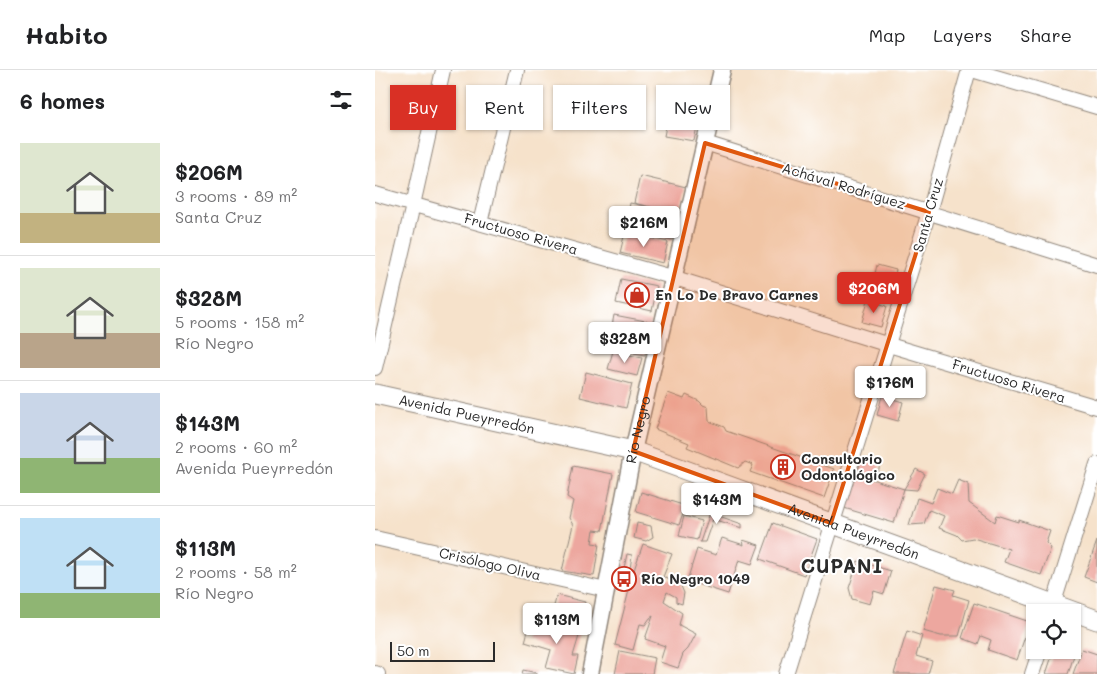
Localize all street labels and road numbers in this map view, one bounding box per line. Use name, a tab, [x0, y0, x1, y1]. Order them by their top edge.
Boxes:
street label: Achával Rodríguez	[780, 158, 909, 213]
street label: Santa Cruz	[908, 175, 947, 254]
street label: Fructuoso Rivera	[462, 208, 580, 259]
street label: Fructuoso Rivera	[950, 354, 1068, 407]
street label: Avenida Pueyrredón	[397, 390, 537, 438]
street label: Río Negro	[621, 394, 655, 465]
street label: Avenida Pueyrredón	[785, 498, 922, 563]
street label: Crisólogo Oliva	[437, 543, 543, 584]

